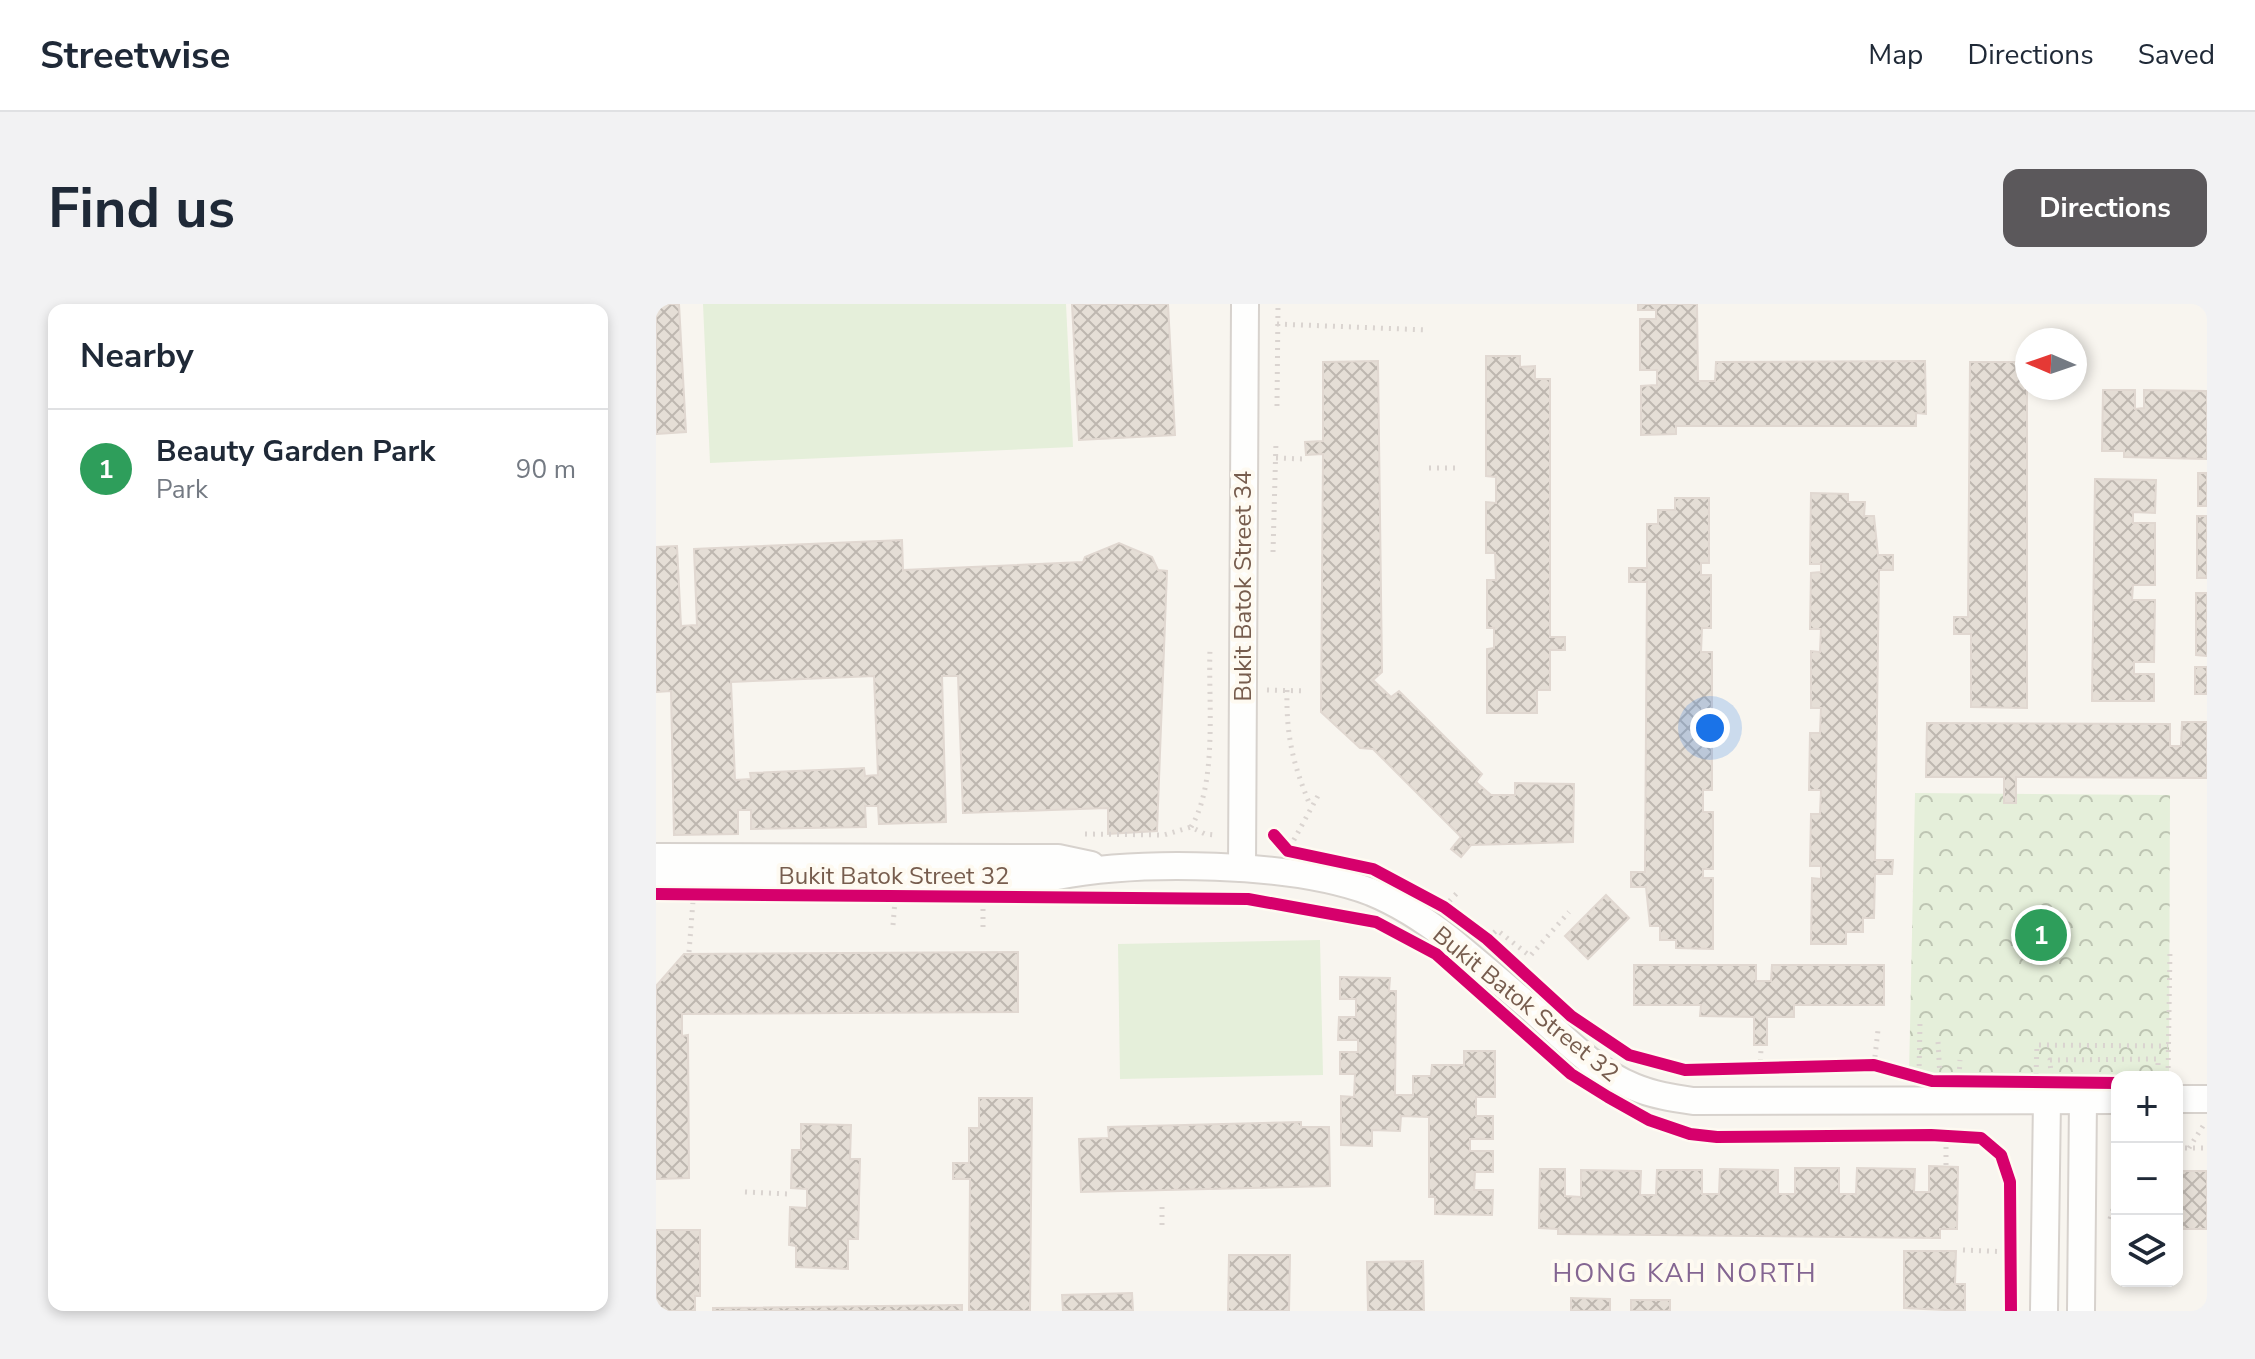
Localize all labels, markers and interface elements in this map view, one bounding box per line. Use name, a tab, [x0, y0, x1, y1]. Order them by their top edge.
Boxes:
text: Streetwise	[40, 30, 230, 81]
text: Map	[1868, 36, 1923, 74]
text: Directions	[1967, 36, 2094, 74]
text: Saved	[2138, 36, 2215, 74]
button: Directions	[2003, 169, 2207, 247]
text: Find us	[48, 170, 235, 247]
north arrow	[2015, 328, 2087, 400]
text: Nearby	[80, 333, 194, 379]
text: Beauty Garden Park	[156, 431, 435, 472]
text: 1	[98, 452, 114, 487]
text: 90 m	[516, 452, 576, 487]
street label: Bukit Batok Street 34	[1227, 470, 1259, 702]
text: Park	[156, 472, 208, 507]
your location	[1690, 708, 1730, 748]
street label: Bukit Batok Street 32	[778, 860, 1010, 892]
pin: 1	[2015, 905, 2067, 965]
street label: Bukit Batok Street 32	[1426, 919, 1626, 1089]
map controls	[2111, 1071, 2183, 1287]
button: +	[2111, 1071, 2183, 1143]
button: −	[2111, 1143, 2183, 1215]
button: layers	[2111, 1215, 2183, 1287]
district label: HONG KAH NORTH	[1553, 1256, 1817, 1291]

